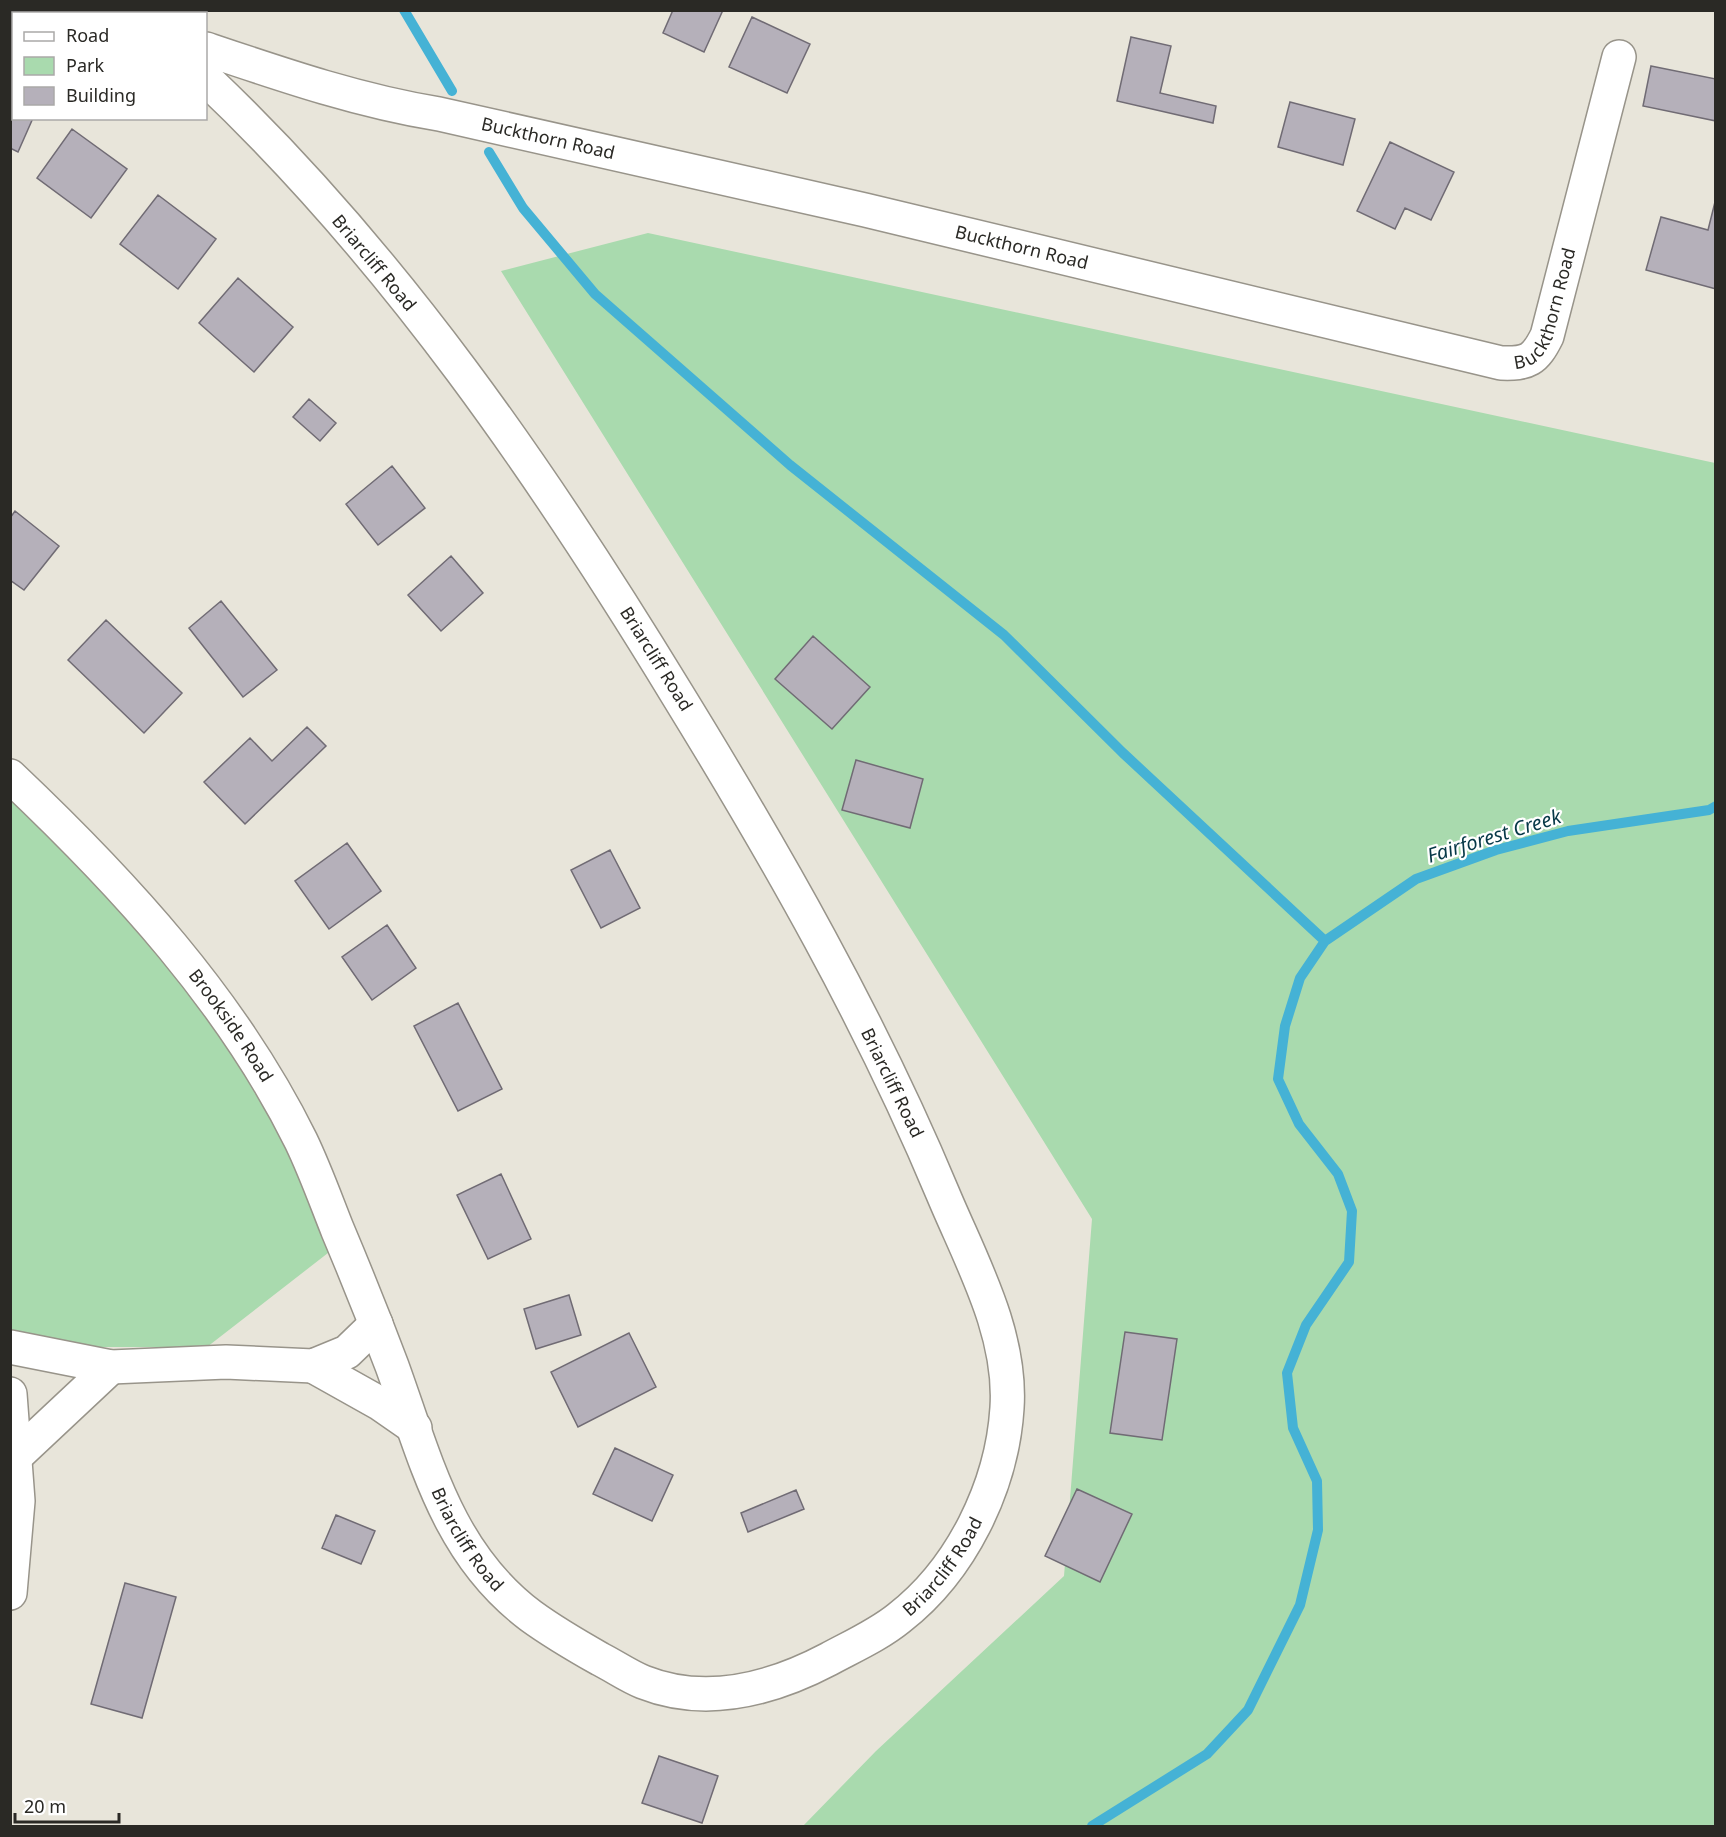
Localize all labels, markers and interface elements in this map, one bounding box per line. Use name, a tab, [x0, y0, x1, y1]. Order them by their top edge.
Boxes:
legend	[12, 12, 207, 120]
text: Road	[66, 23, 109, 47]
text: Park	[66, 53, 104, 77]
text: Building	[66, 83, 136, 107]
street label: Buckthorn Road	[479, 111, 617, 164]
street label: Briarcliff Road	[327, 209, 422, 316]
street label: Buckthorn Road	[953, 219, 1091, 274]
street label: Buckthorn Road	[1512, 245, 1580, 374]
street label: Briarcliff Road	[615, 602, 699, 715]
water label: Fairforest Creek	[1424, 802, 1565, 869]
street label: Brookside Road	[184, 964, 279, 1086]
street label: Briarcliff Road	[856, 1024, 930, 1141]
street label: Briarcliff Road	[426, 1483, 509, 1596]
street label: Briarcliff Road	[897, 1513, 987, 1621]
scale bar	[15, 1786, 118, 1824]
text: 20 m	[24, 1794, 66, 1818]

